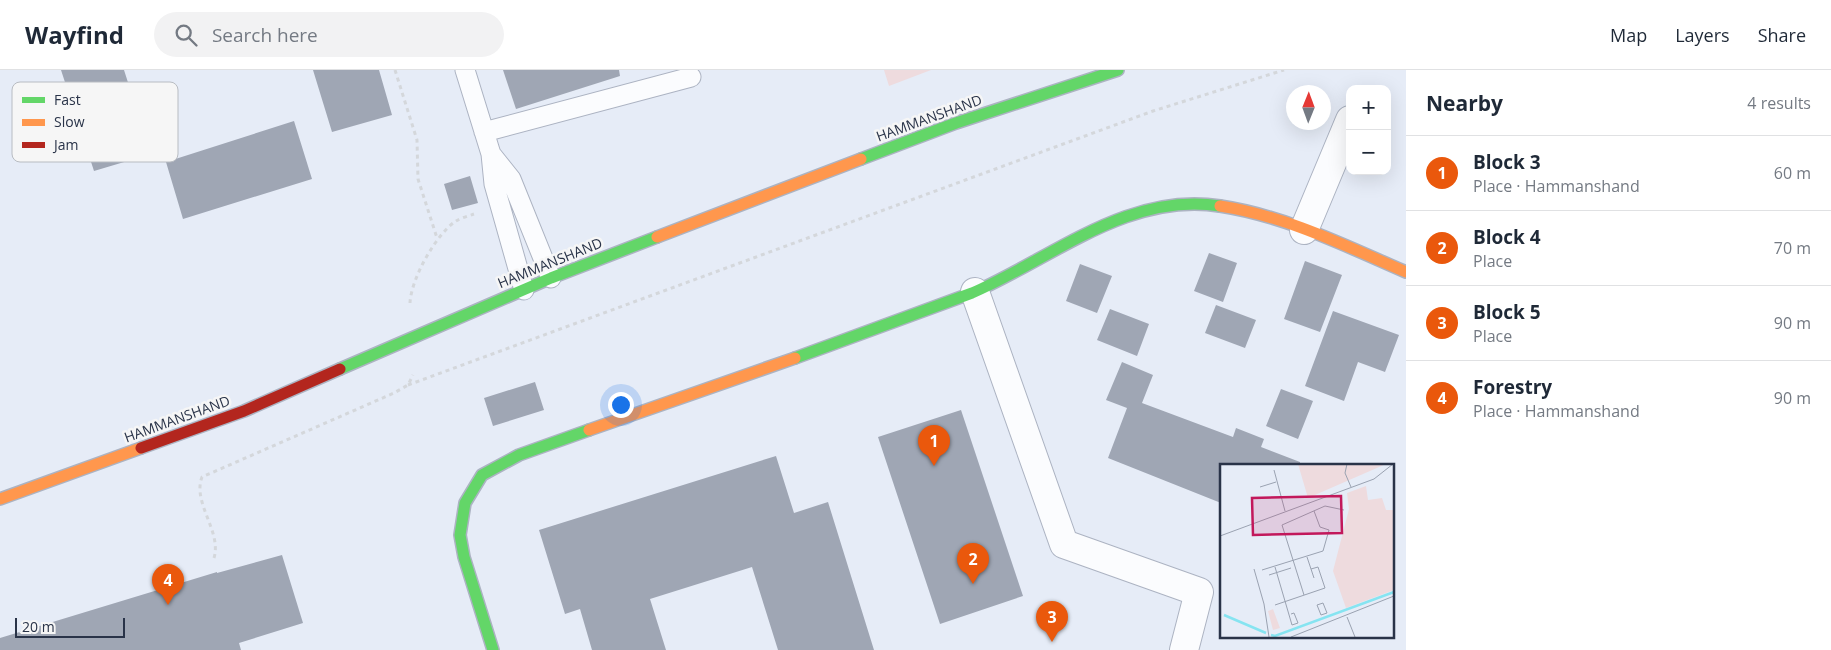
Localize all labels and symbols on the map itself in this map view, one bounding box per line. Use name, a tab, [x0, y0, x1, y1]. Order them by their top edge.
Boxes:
legend	[12, 82, 178, 162]
north arrow	[1286, 85, 1331, 130]
text: Fast	[54, 90, 81, 109]
street label: HAMMANSHAND	[873, 90, 984, 145]
text: Slow	[54, 112, 85, 131]
text: Jam	[52, 135, 79, 154]
street label: HAMMANSHAND	[495, 233, 605, 292]
street label: HAMMANSHAND	[121, 391, 232, 446]
your location	[608, 392, 634, 418]
pin: 1	[918, 425, 950, 466]
inset map	[1220, 464, 1394, 638]
pin: 2	[957, 543, 989, 584]
pin: 4	[152, 564, 184, 605]
pin: 3	[1036, 601, 1068, 642]
scale bar	[15, 615, 125, 638]

